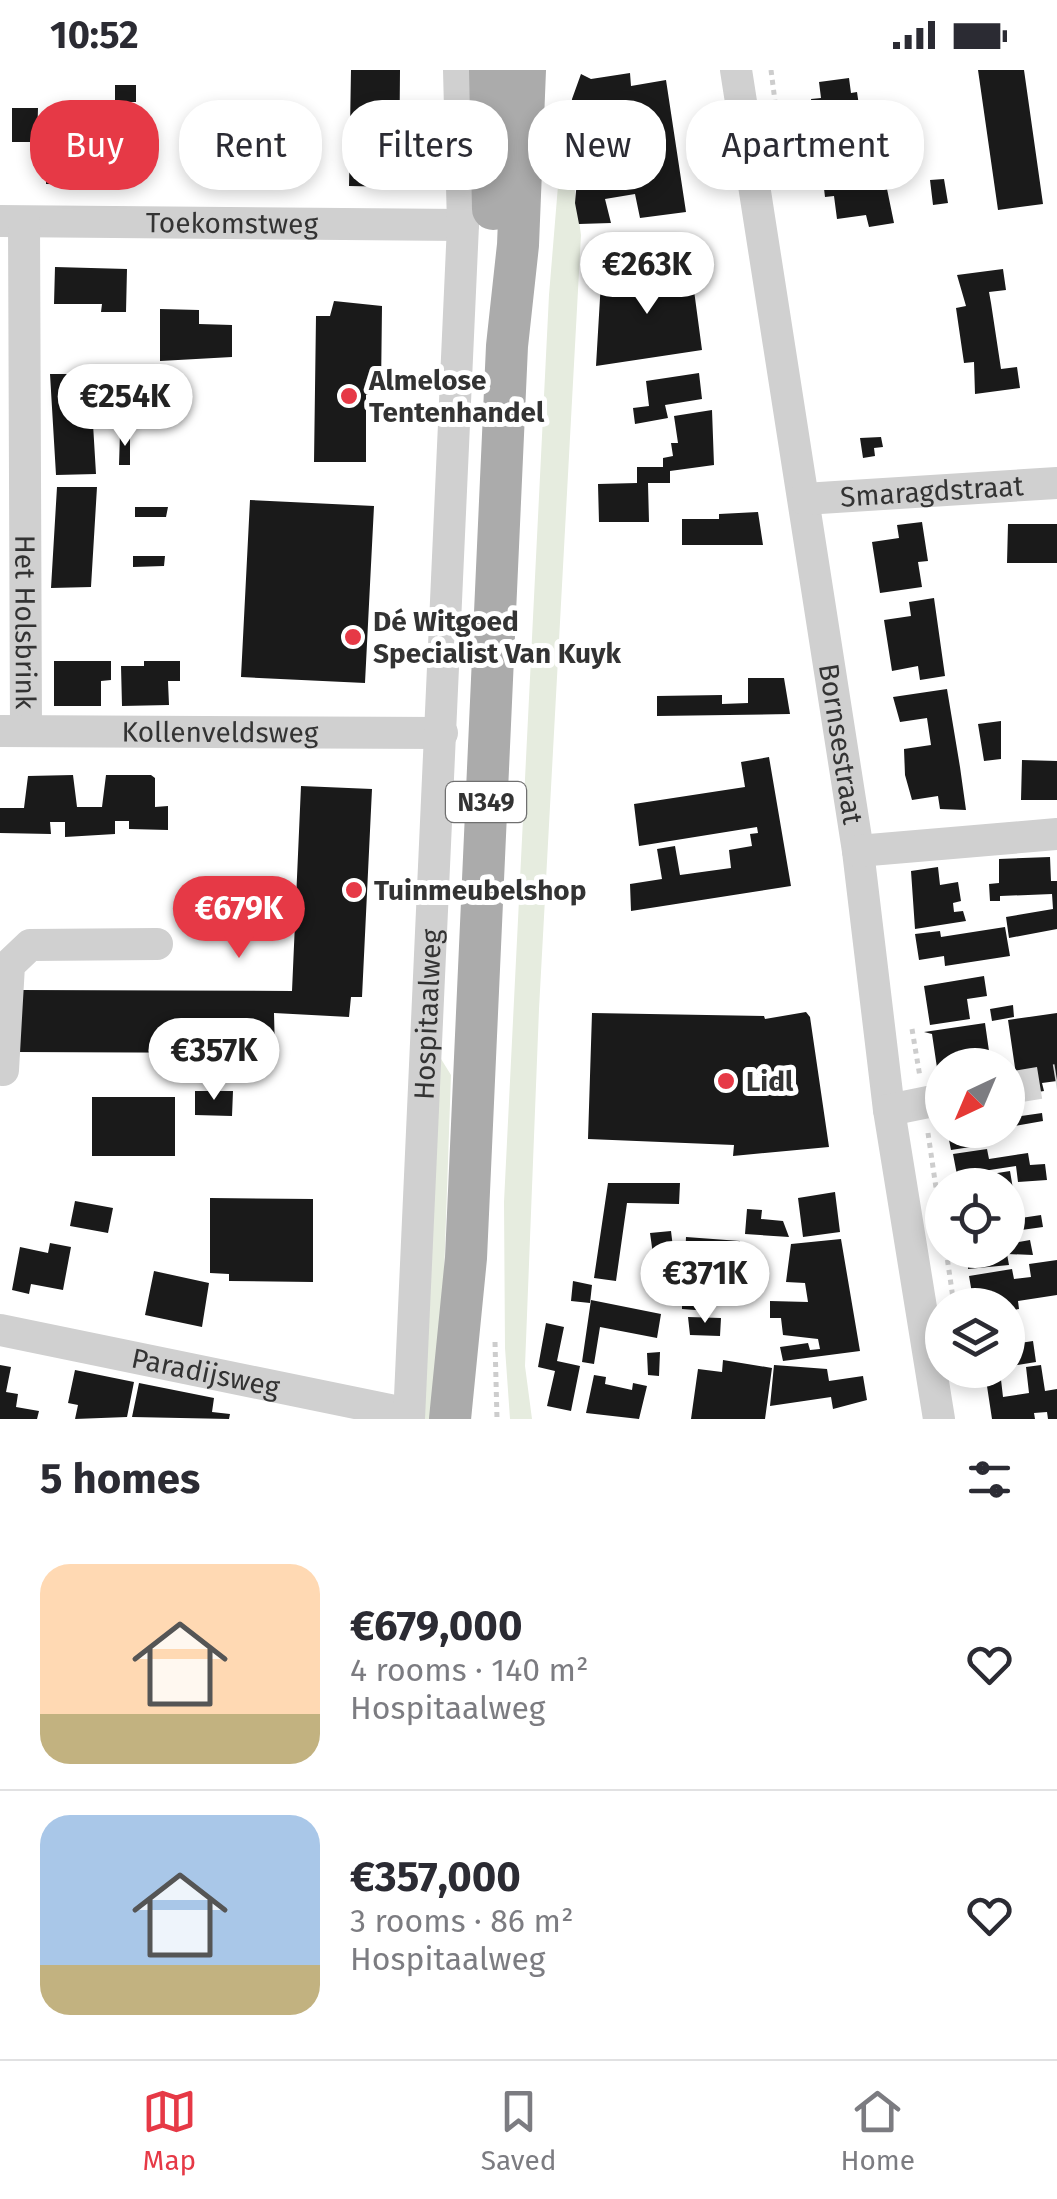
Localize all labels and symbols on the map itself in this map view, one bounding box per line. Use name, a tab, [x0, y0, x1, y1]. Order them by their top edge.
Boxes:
street label: Toekomstweg	[146, 206, 319, 241]
pin: €263K	[577, 232, 717, 317]
pin: €254K	[55, 364, 195, 449]
place label: Almelose Tentenhandel	[368, 364, 545, 429]
marker: Almelose Tentenhandel	[338, 385, 360, 407]
street label: Smaragdstraat	[839, 469, 1025, 514]
street label: Het Holsbrink	[8, 535, 42, 710]
place label: Dé Witgoed Specialist Van Kuyk	[373, 605, 622, 670]
marker: Dé Witgoed Specialist Van Kuyk	[342, 626, 364, 648]
street label: Bornsestraat	[812, 661, 870, 828]
street label: Kollenveldsweg	[122, 716, 319, 749]
road number: N349	[446, 782, 526, 822]
place label: Tuinmeubelshop	[374, 874, 586, 907]
pin: €679K	[169, 876, 309, 961]
marker: Tuinmeubelshop	[343, 879, 365, 901]
street label: Hospitaalweg	[407, 928, 448, 1101]
pin: €357K	[144, 1018, 284, 1103]
north arrow	[925, 1048, 1025, 1148]
place label: Lidl	[746, 1065, 794, 1098]
marker: Lidl	[715, 1070, 737, 1092]
pin: €371K	[635, 1241, 775, 1326]
street label: Paradijsweg	[129, 1341, 283, 1404]

